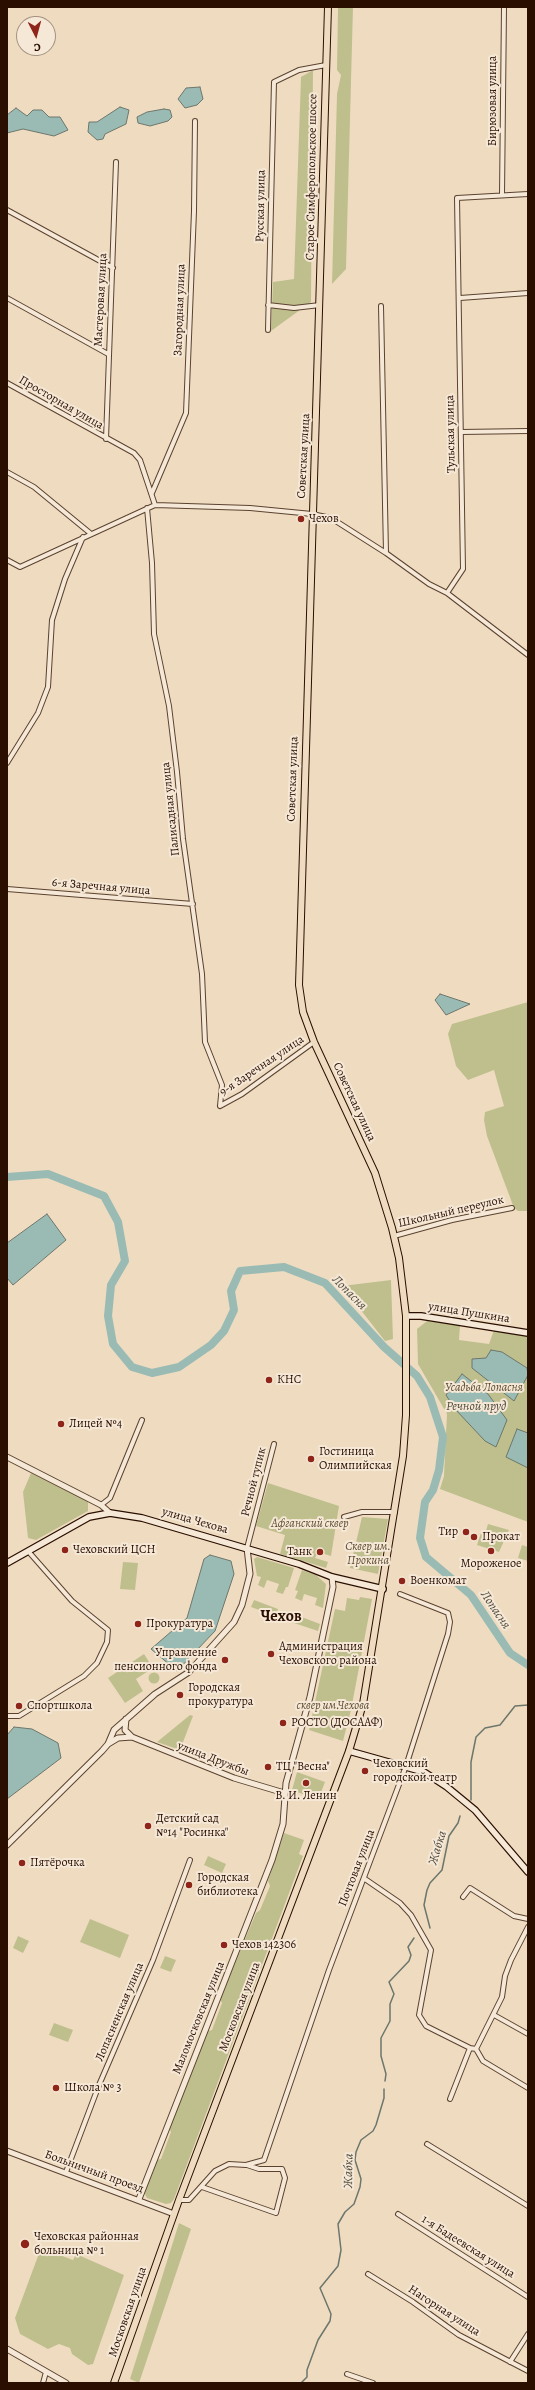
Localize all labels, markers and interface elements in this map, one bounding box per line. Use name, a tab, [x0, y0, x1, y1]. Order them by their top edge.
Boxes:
north arrow	[16, 16, 56, 56]
text: С	[33, 40, 41, 55]
street label: Бирюзовая улица	[486, 56, 500, 146]
street label: Старое Симферопольское шоссе	[303, 94, 321, 260]
street label: Русская улица	[253, 170, 269, 242]
street label: Мастеровая улица	[91, 253, 111, 347]
street label: Загородная улица	[171, 264, 189, 356]
street label: Просторная улица	[16, 373, 106, 433]
street label: Тульская улица	[443, 395, 459, 473]
street label: Советская улица	[295, 413, 313, 499]
place label: Чехов	[309, 512, 339, 526]
marker: Чехов	[296, 514, 306, 524]
street label: Советская улица	[284, 736, 302, 822]
street label: Палисадная улица	[159, 761, 183, 857]
street label: 6-я Заречная улица	[51, 876, 151, 898]
street label: 9-я Заречная улица	[217, 1032, 307, 1100]
street label: Советская улица	[329, 1060, 379, 1144]
street label: Школьный переулок	[397, 1193, 505, 1231]
water label: Лопасня	[328, 1272, 370, 1314]
street label: улица Пушкина	[427, 1299, 511, 1327]
place label: КНС	[277, 1373, 301, 1387]
marker: КНС	[264, 1375, 274, 1385]
park label: Усадьба Лопасня	[445, 1381, 523, 1395]
water label: Речной пруд	[446, 1399, 506, 1415]
place label: Лицей №4	[69, 1417, 122, 1431]
marker: Лицей №4	[56, 1419, 66, 1429]
place label: Гостиница Олимпийская	[319, 1445, 392, 1473]
street label: Речной тупик	[238, 1446, 270, 1518]
marker: Гостиница Олимпийская	[306, 1454, 316, 1464]
street label: улица Чехова	[160, 1505, 230, 1537]
park label: Афганский сквер	[271, 1517, 349, 1531]
place label: Тир	[438, 1525, 458, 1539]
marker: Тир	[461, 1527, 471, 1537]
place label: Прокат	[482, 1530, 520, 1544]
marker: Прокат	[469, 1532, 479, 1542]
park label: Сквер им. Прокина	[345, 1540, 391, 1568]
place label: Чеховский ЦСН	[73, 1543, 156, 1557]
marker: Чеховский ЦСН	[60, 1545, 70, 1555]
place label: Танк	[287, 1545, 312, 1559]
marker: Мороженое	[486, 1546, 496, 1556]
marker: Танк	[315, 1547, 325, 1557]
place label: Мороженое	[461, 1557, 521, 1571]
place label: Военкомат	[410, 1574, 467, 1588]
marker: Военкомат	[397, 1576, 407, 1586]
water label: Лопасня	[476, 1588, 514, 1632]
district label: Чехов	[260, 1607, 302, 1627]
place label: Прокуратура	[146, 1617, 213, 1631]
marker: Прокуратура	[133, 1619, 143, 1629]
place label: Администрация Чеховского района	[279, 1640, 377, 1668]
place label: Управление пенсионного фонда	[114, 1646, 217, 1674]
marker: Администрация Чеховского района	[266, 1649, 276, 1659]
marker: Управление пенсионного фонда	[220, 1655, 230, 1665]
place label: Городская прокуратура	[188, 1681, 253, 1709]
marker: Городская прокуратура	[175, 1690, 185, 1700]
place label: Спортшкола	[27, 1699, 92, 1713]
park label: сквер им.Чехова	[297, 1699, 369, 1713]
marker: Спортшкола	[14, 1701, 24, 1711]
place label: РОСТО (ДОСААФ)	[291, 1716, 383, 1730]
marker: РОСТО (ДОСААФ)	[278, 1718, 288, 1728]
street label: улица Дружбы	[175, 1739, 251, 1779]
place label: Чеховский городской театр	[373, 1757, 457, 1785]
place label: ТЦ "Весна"	[276, 1760, 330, 1774]
marker: ТЦ "Весна"	[263, 1762, 273, 1772]
marker: Чеховский городской театр	[360, 1766, 370, 1776]
marker: В. И. Ленин	[301, 1778, 311, 1788]
place label: В. И. Ленин	[275, 1789, 337, 1803]
place label: Детский сад №14 "Росинка"	[156, 1812, 228, 1840]
marker: Детский сад №14 "Росинка"	[143, 1821, 153, 1831]
street label: Почтовая улица	[336, 1827, 378, 1909]
water label: Жабка	[425, 1829, 451, 1867]
place label: Пятёрочка	[30, 1856, 85, 1870]
marker: Пятёрочка	[17, 1858, 27, 1868]
place label: Городская библиотека	[197, 1871, 258, 1899]
marker: Городская библиотека	[184, 1880, 194, 1890]
place label: Чехов 142306	[232, 1938, 296, 1952]
marker: Чехов 142306	[219, 1940, 229, 1950]
street label: Лопасненская улица	[93, 1960, 147, 2064]
street label: Маломосковская улица	[170, 1960, 228, 2076]
street label: Московская улица	[216, 1960, 264, 2054]
place label: Школа № 3	[64, 2081, 121, 2095]
marker: Школа № 3	[51, 2083, 61, 2093]
street label: Больничный проезд	[43, 2147, 145, 2197]
water label: Жабка	[341, 2153, 357, 2189]
street label: 1-я Бадеевская улица	[419, 2212, 517, 2282]
place label: Чеховская районная больница № 1	[34, 2230, 139, 2258]
marker: Чеховская районная больница № 1	[19, 2238, 31, 2250]
street label: Московская улица	[106, 2265, 150, 2359]
street label: Нагорная улица	[405, 2282, 483, 2340]

